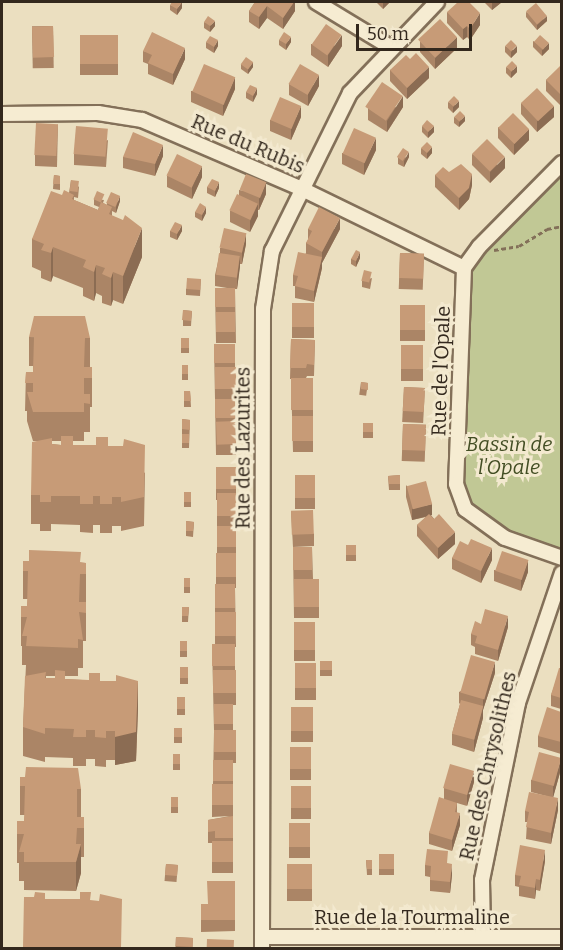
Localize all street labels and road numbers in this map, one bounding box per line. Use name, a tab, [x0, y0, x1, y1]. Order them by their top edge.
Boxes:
street label: Rue du Rubis	[188, 109, 308, 179]
street label: Rue de l'Opale	[427, 305, 455, 437]
street label: Rue des Lazurites	[231, 367, 255, 529]
street label: Rue des Chrysolithes	[455, 669, 521, 863]
street label: Rue de la Tourmaline	[314, 905, 510, 929]

